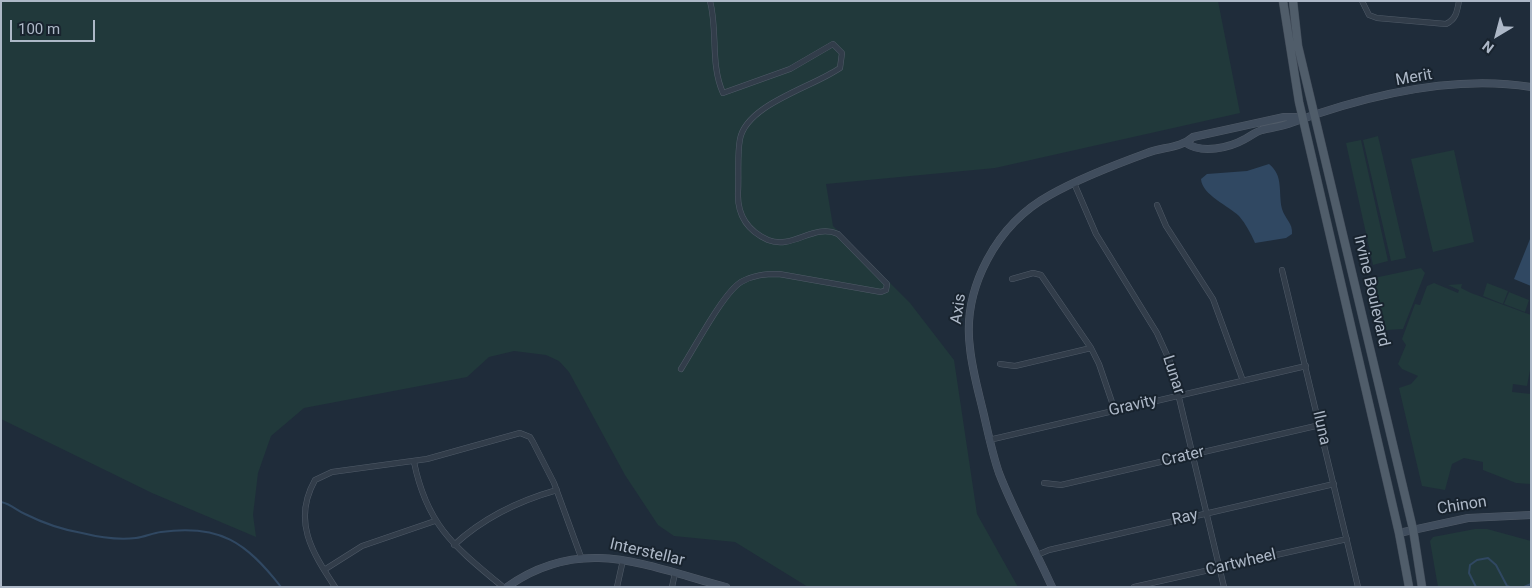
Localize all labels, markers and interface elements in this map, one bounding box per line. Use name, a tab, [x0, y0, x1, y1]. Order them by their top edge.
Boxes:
scale bar	[12, 10, 98, 42]
north arrow	[1472, 10, 1522, 60]
text: 100 m	[18, 20, 60, 38]
text: N	[1479, 38, 1497, 56]
street label: Merit	[1394, 65, 1434, 91]
street label: Irvine Boulevard	[1349, 233, 1393, 349]
street label: Axis	[947, 293, 971, 325]
street label: Lunar	[1158, 353, 1188, 397]
street label: Gravity	[1107, 391, 1159, 421]
street label: Iluna	[1308, 409, 1334, 447]
street label: Crater	[1160, 443, 1206, 471]
street label: Chinon	[1436, 493, 1488, 519]
street label: Ray	[1170, 506, 1200, 530]
street label: Interstellar	[608, 535, 686, 571]
street label: Cartwheel	[1204, 546, 1278, 580]

